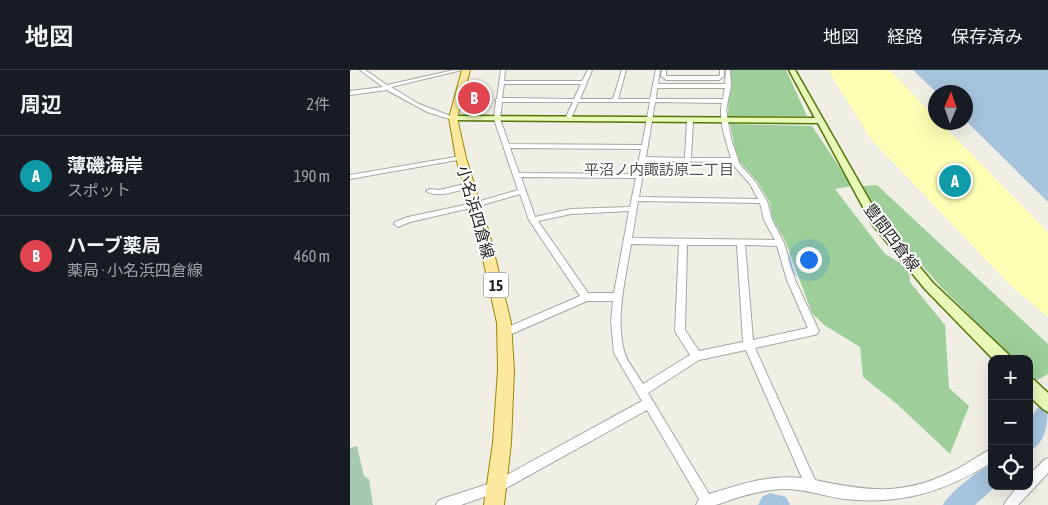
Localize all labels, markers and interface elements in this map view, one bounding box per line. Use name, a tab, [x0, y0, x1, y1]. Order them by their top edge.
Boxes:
text: 地図	[25, 23, 73, 50]
text: 地図	[823, 26, 859, 47]
text: 経路	[887, 26, 923, 47]
text: 保存済み	[951, 26, 1023, 47]
pin: B	[458, 79, 490, 117]
north arrow	[928, 85, 973, 130]
text: 周辺	[20, 92, 62, 116]
text: 2件	[306, 95, 330, 113]
text: 薄磯海岸	[67, 154, 143, 176]
district label: 平沼ノ内諏訪原二丁目	[584, 161, 734, 178]
pin: A	[939, 162, 971, 200]
street label: 小名浜四倉線	[454, 163, 498, 261]
text: A	[32, 167, 40, 185]
text: 190 m	[294, 167, 330, 185]
text: スポット	[67, 181, 131, 199]
street label: 豊間四倉線	[861, 200, 923, 274]
text: ハーブ薬局	[67, 234, 161, 256]
text: B	[32, 247, 40, 265]
text: 460 m	[294, 247, 330, 265]
your location	[796, 247, 822, 273]
text: 薬局 · 小名浜四倉線	[67, 261, 203, 279]
road number: 15	[484, 272, 508, 298]
map controls	[988, 355, 1033, 490]
button: +	[988, 355, 1033, 400]
button: −	[988, 400, 1033, 445]
button: locate	[988, 445, 1033, 490]

